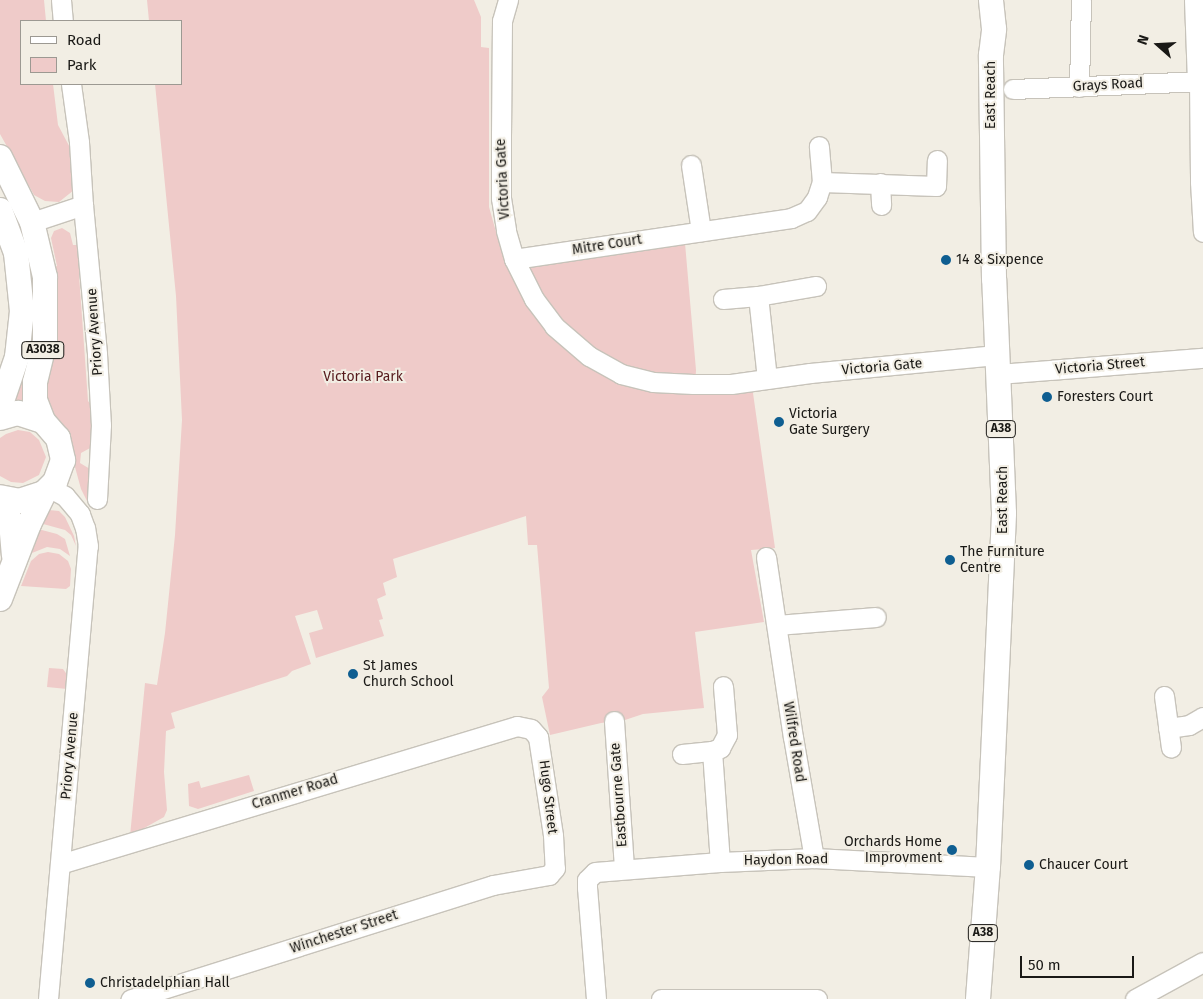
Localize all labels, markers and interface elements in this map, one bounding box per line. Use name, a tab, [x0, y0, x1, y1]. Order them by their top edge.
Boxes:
legend	[20, 20, 182, 85]
north arrow	[1133, 20, 1183, 70]
text: Road	[67, 31, 102, 49]
text: N	[1134, 33, 1153, 47]
text: Park	[67, 56, 97, 74]
street label: East Reach	[983, 61, 999, 129]
street label: Grays Road	[1072, 75, 1144, 95]
street label: Victoria Gate	[492, 138, 514, 220]
street label: Mitre Court	[571, 231, 643, 259]
place label: 14 & Sixpence	[956, 252, 1044, 268]
marker: 14 & Sixpence	[940, 254, 952, 266]
street label: Priory Avenue	[84, 288, 106, 376]
road number: A3038	[20, 340, 66, 360]
street label: Victoria Street	[1054, 354, 1146, 378]
street label: Victoria Gate	[841, 355, 923, 379]
park label: Victoria Park	[323, 369, 403, 385]
place label: Foresters Court	[1057, 389, 1153, 405]
marker: Foresters Court	[1041, 391, 1053, 403]
place label: Victoria Gate Surgery	[789, 406, 870, 438]
marker: Victoria Gate Surgery	[773, 416, 785, 428]
road number: A38	[985, 419, 1017, 438]
street label: East Reach	[995, 466, 1011, 534]
place label: The Furniture Centre	[960, 544, 1045, 576]
marker: The Furniture Centre	[944, 554, 956, 566]
place label: St James Church School	[363, 658, 454, 690]
marker: St James Church School	[347, 668, 359, 680]
street label: Wilfred Road	[779, 701, 809, 783]
street label: Priory Avenue	[58, 712, 82, 800]
street label: Eastbourne Gate	[607, 742, 631, 848]
street label: Hugo Street	[535, 759, 561, 835]
street label: Cranmer Road	[250, 771, 340, 813]
place label: Orchards Home Improvment	[844, 834, 942, 866]
marker: Orchards Home Improvment	[946, 844, 958, 856]
street label: Haydon Road	[744, 851, 828, 869]
place label: Chaucer Court	[1039, 857, 1128, 873]
marker: Chaucer Court	[1023, 859, 1035, 871]
street label: Winchester Street	[288, 907, 400, 957]
road number: A38	[967, 924, 999, 942]
scale bar	[1023, 946, 1137, 978]
text: 50 m	[1028, 956, 1061, 974]
place label: Christadelphian Hall	[100, 975, 230, 991]
marker: Christadelphian Hall	[84, 977, 96, 989]

